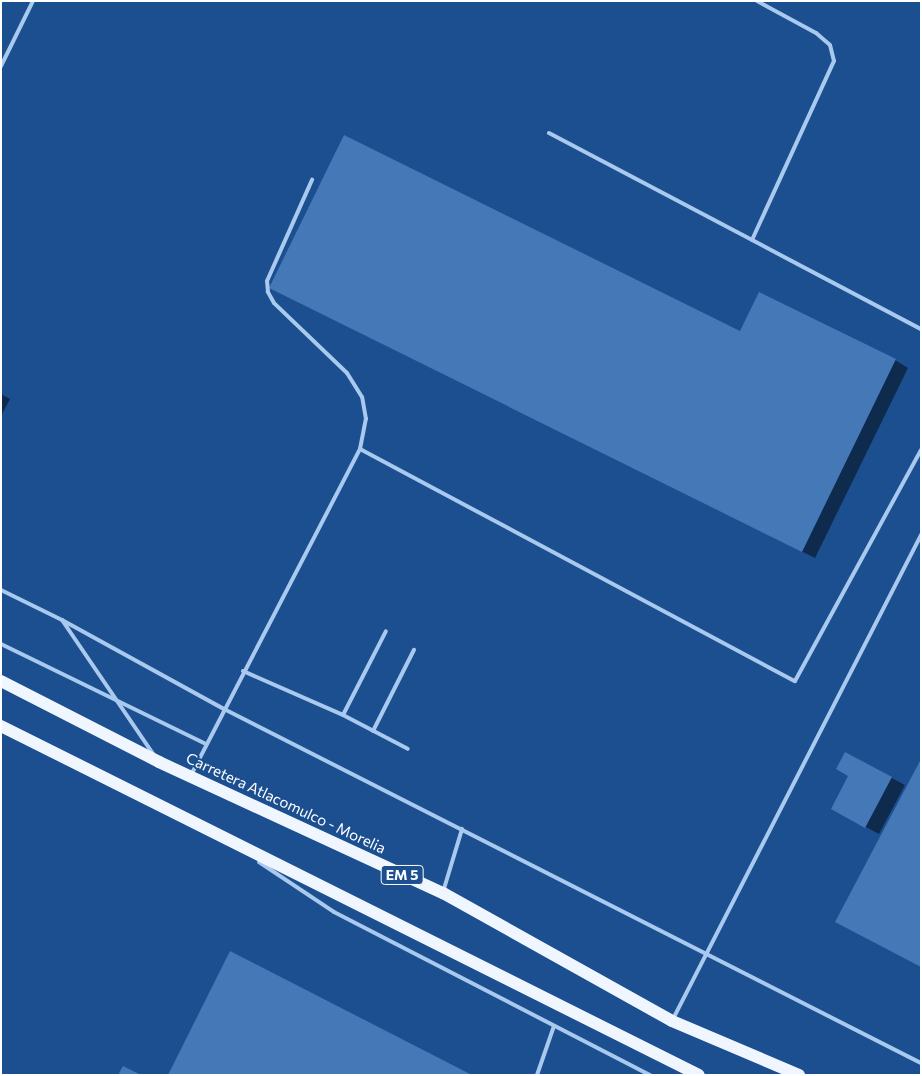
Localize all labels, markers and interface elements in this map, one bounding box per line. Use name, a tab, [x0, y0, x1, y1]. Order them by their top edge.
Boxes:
street label: Carretera Atlacomulco - Morelia	[183, 749, 389, 857]
road number: EM 5	[380, 864, 424, 886]

